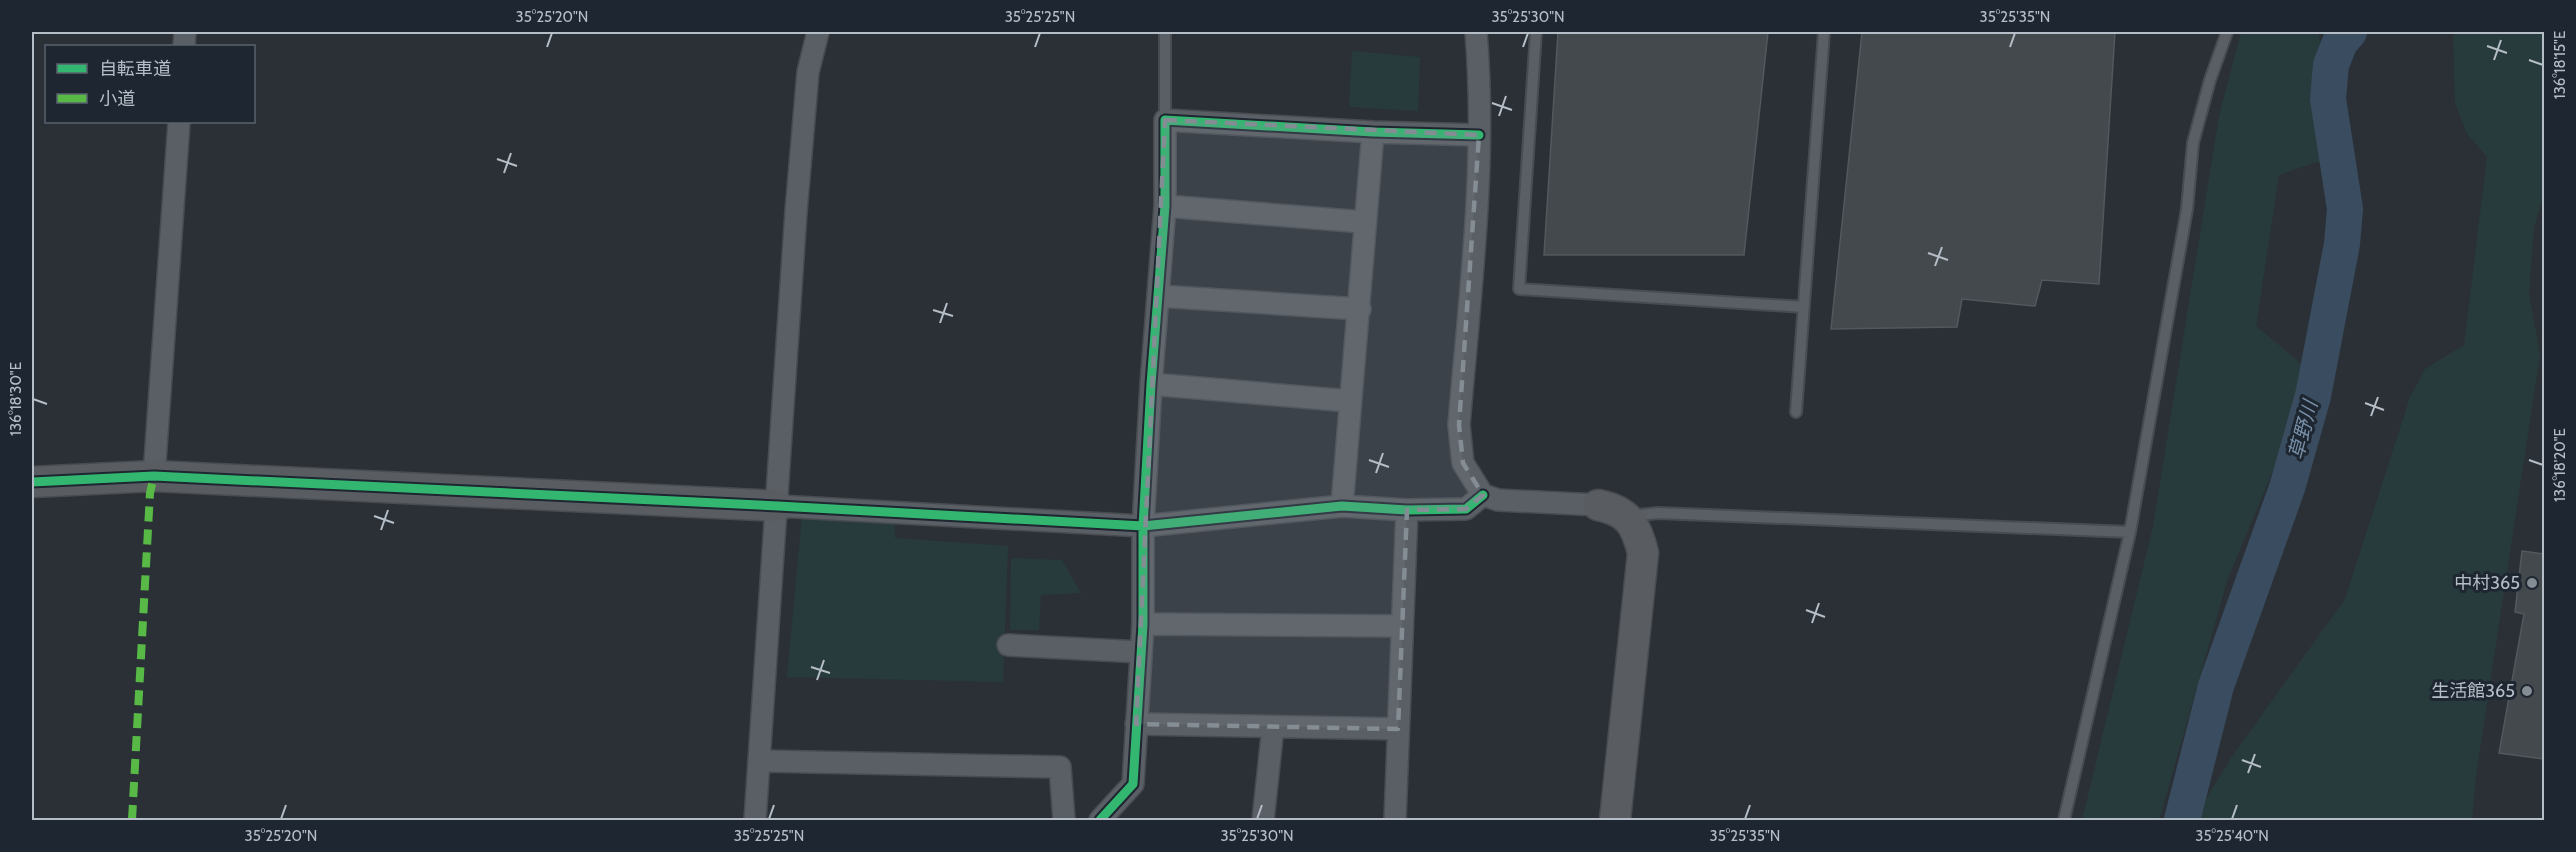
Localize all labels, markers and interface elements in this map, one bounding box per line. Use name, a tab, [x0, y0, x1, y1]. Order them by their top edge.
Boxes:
text: 35°25'20"N	[516, 8, 588, 26]
text: 35°25'25"N	[1005, 8, 1075, 26]
text: 35°25'30"N	[1491, 8, 1565, 26]
text: 35°25'35"N	[1980, 8, 2050, 26]
text: 136°18'15"E	[2551, 31, 2569, 99]
legend	[45, 45, 255, 123]
text: 自転車道	[99, 58, 171, 80]
text: 小道	[99, 88, 135, 110]
text: 136°18'30"E	[7, 362, 25, 436]
water label: 草野川	[2284, 396, 2323, 462]
text: 136°18'20"E	[2551, 428, 2569, 502]
place label: 中村365	[2454, 572, 2520, 594]
marker: 中村365	[2525, 576, 2539, 590]
place label: 生活館365	[2431, 680, 2515, 702]
marker: 生活館365	[2520, 684, 2534, 698]
text: 35°25'20"N	[245, 827, 317, 845]
text: 35°25'25"N	[734, 827, 804, 845]
text: 35°25'30"N	[1220, 827, 1294, 845]
text: 35°25'35"N	[1710, 827, 1780, 845]
text: 35°25'40"N	[2195, 827, 2269, 845]

